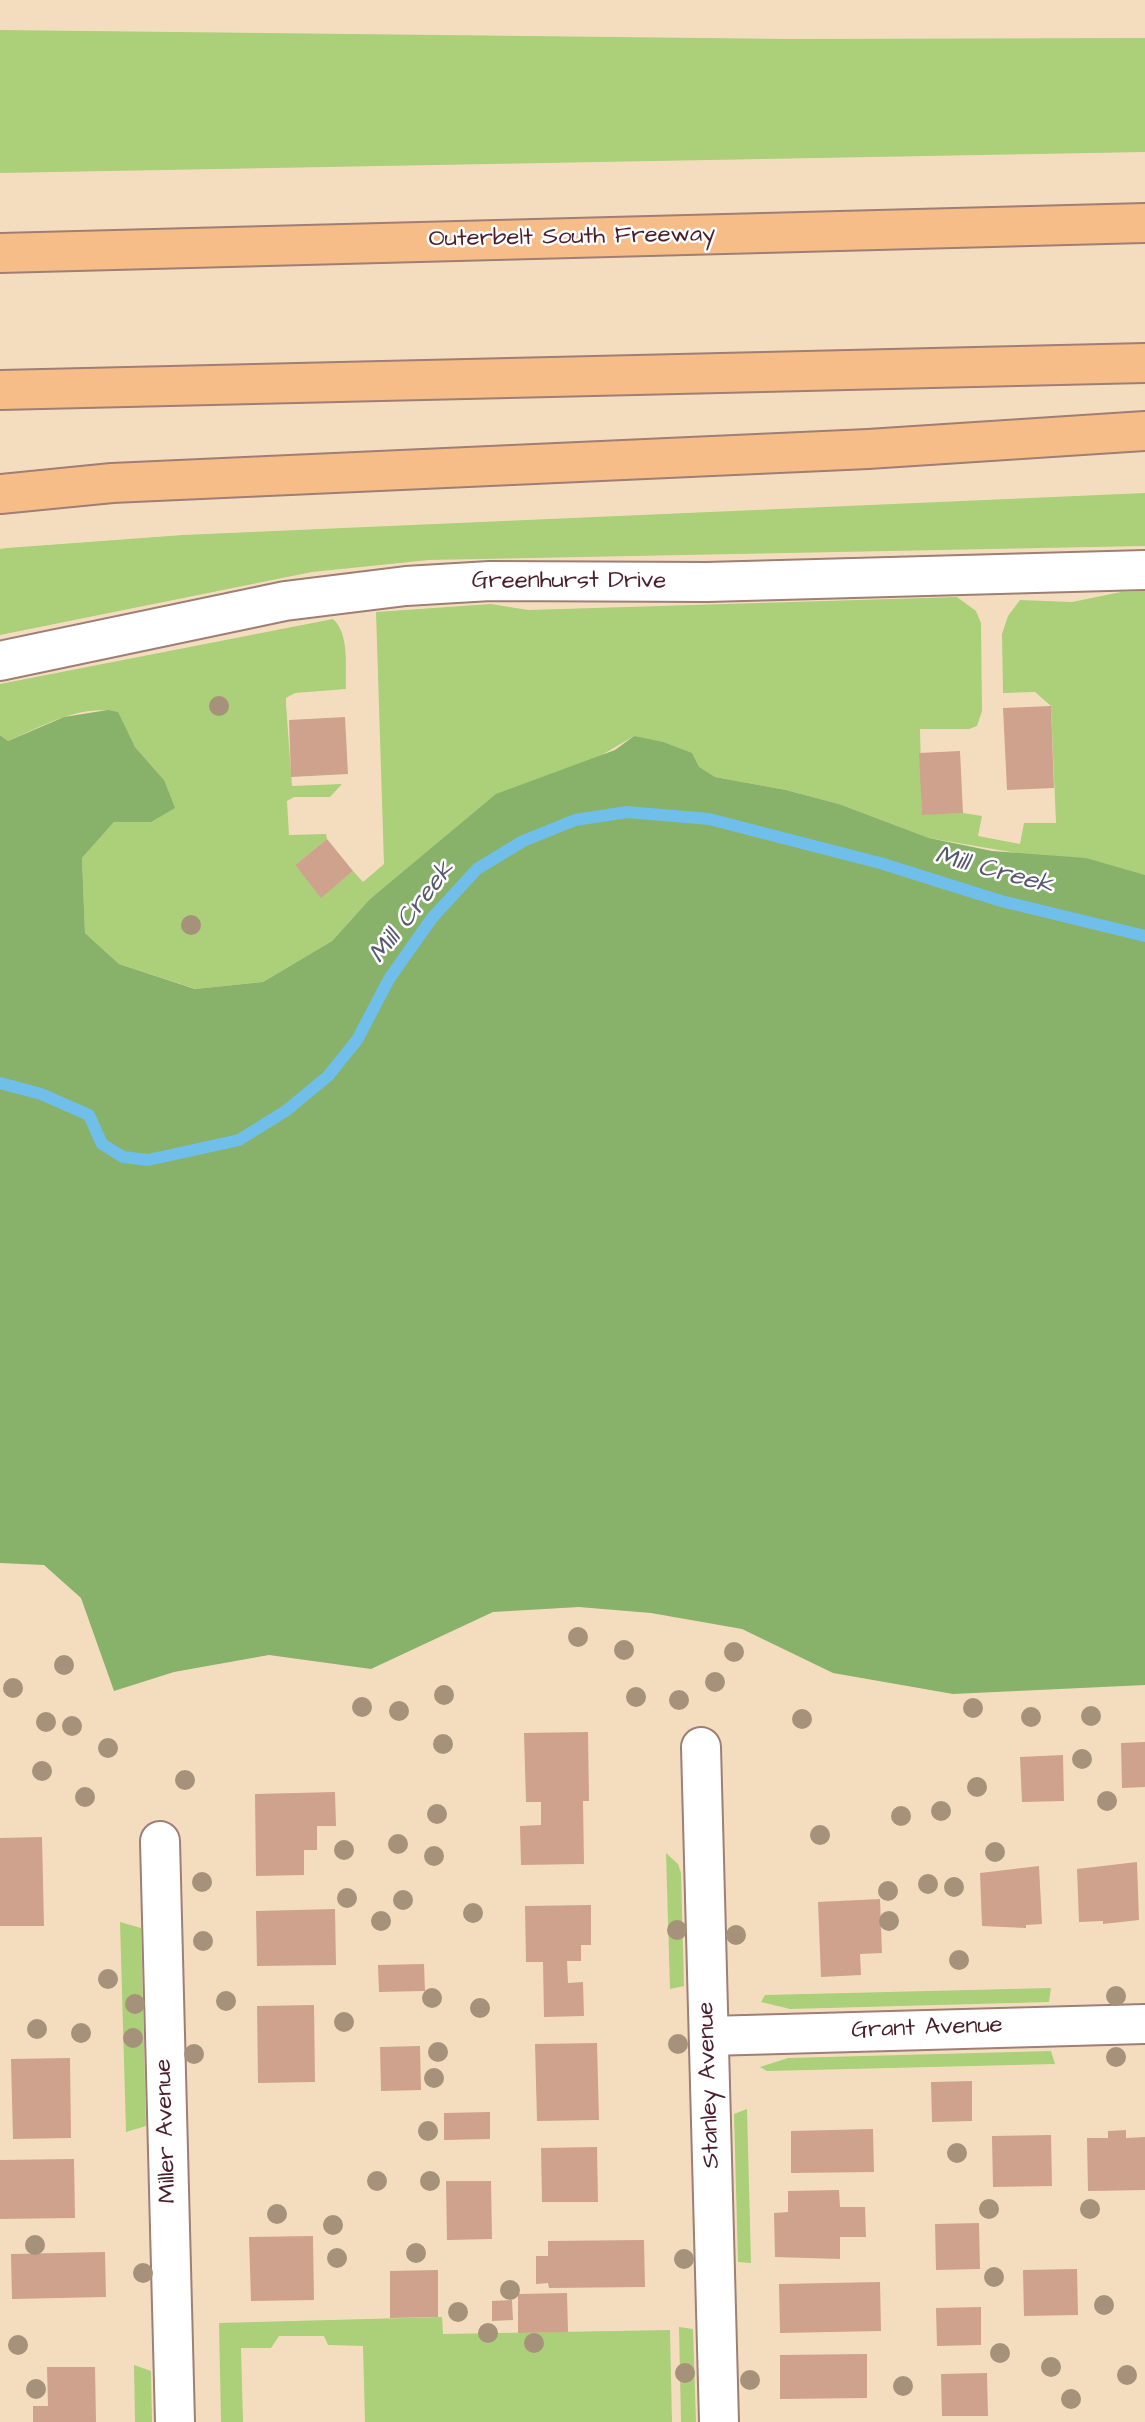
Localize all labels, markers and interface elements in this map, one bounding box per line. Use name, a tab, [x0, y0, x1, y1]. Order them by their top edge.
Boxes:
street label: Outerbelt South Freeway	[428, 221, 716, 255]
street label: Greenhurst Drive	[472, 568, 666, 596]
water label: Mill Creek	[932, 841, 1056, 903]
water label: Mill Creek	[363, 856, 463, 970]
street label: Stanley Avenue	[693, 2001, 727, 2169]
street label: Grant Avenue	[851, 2012, 1003, 2046]
street label: Miller Avenue	[150, 2058, 184, 2204]

